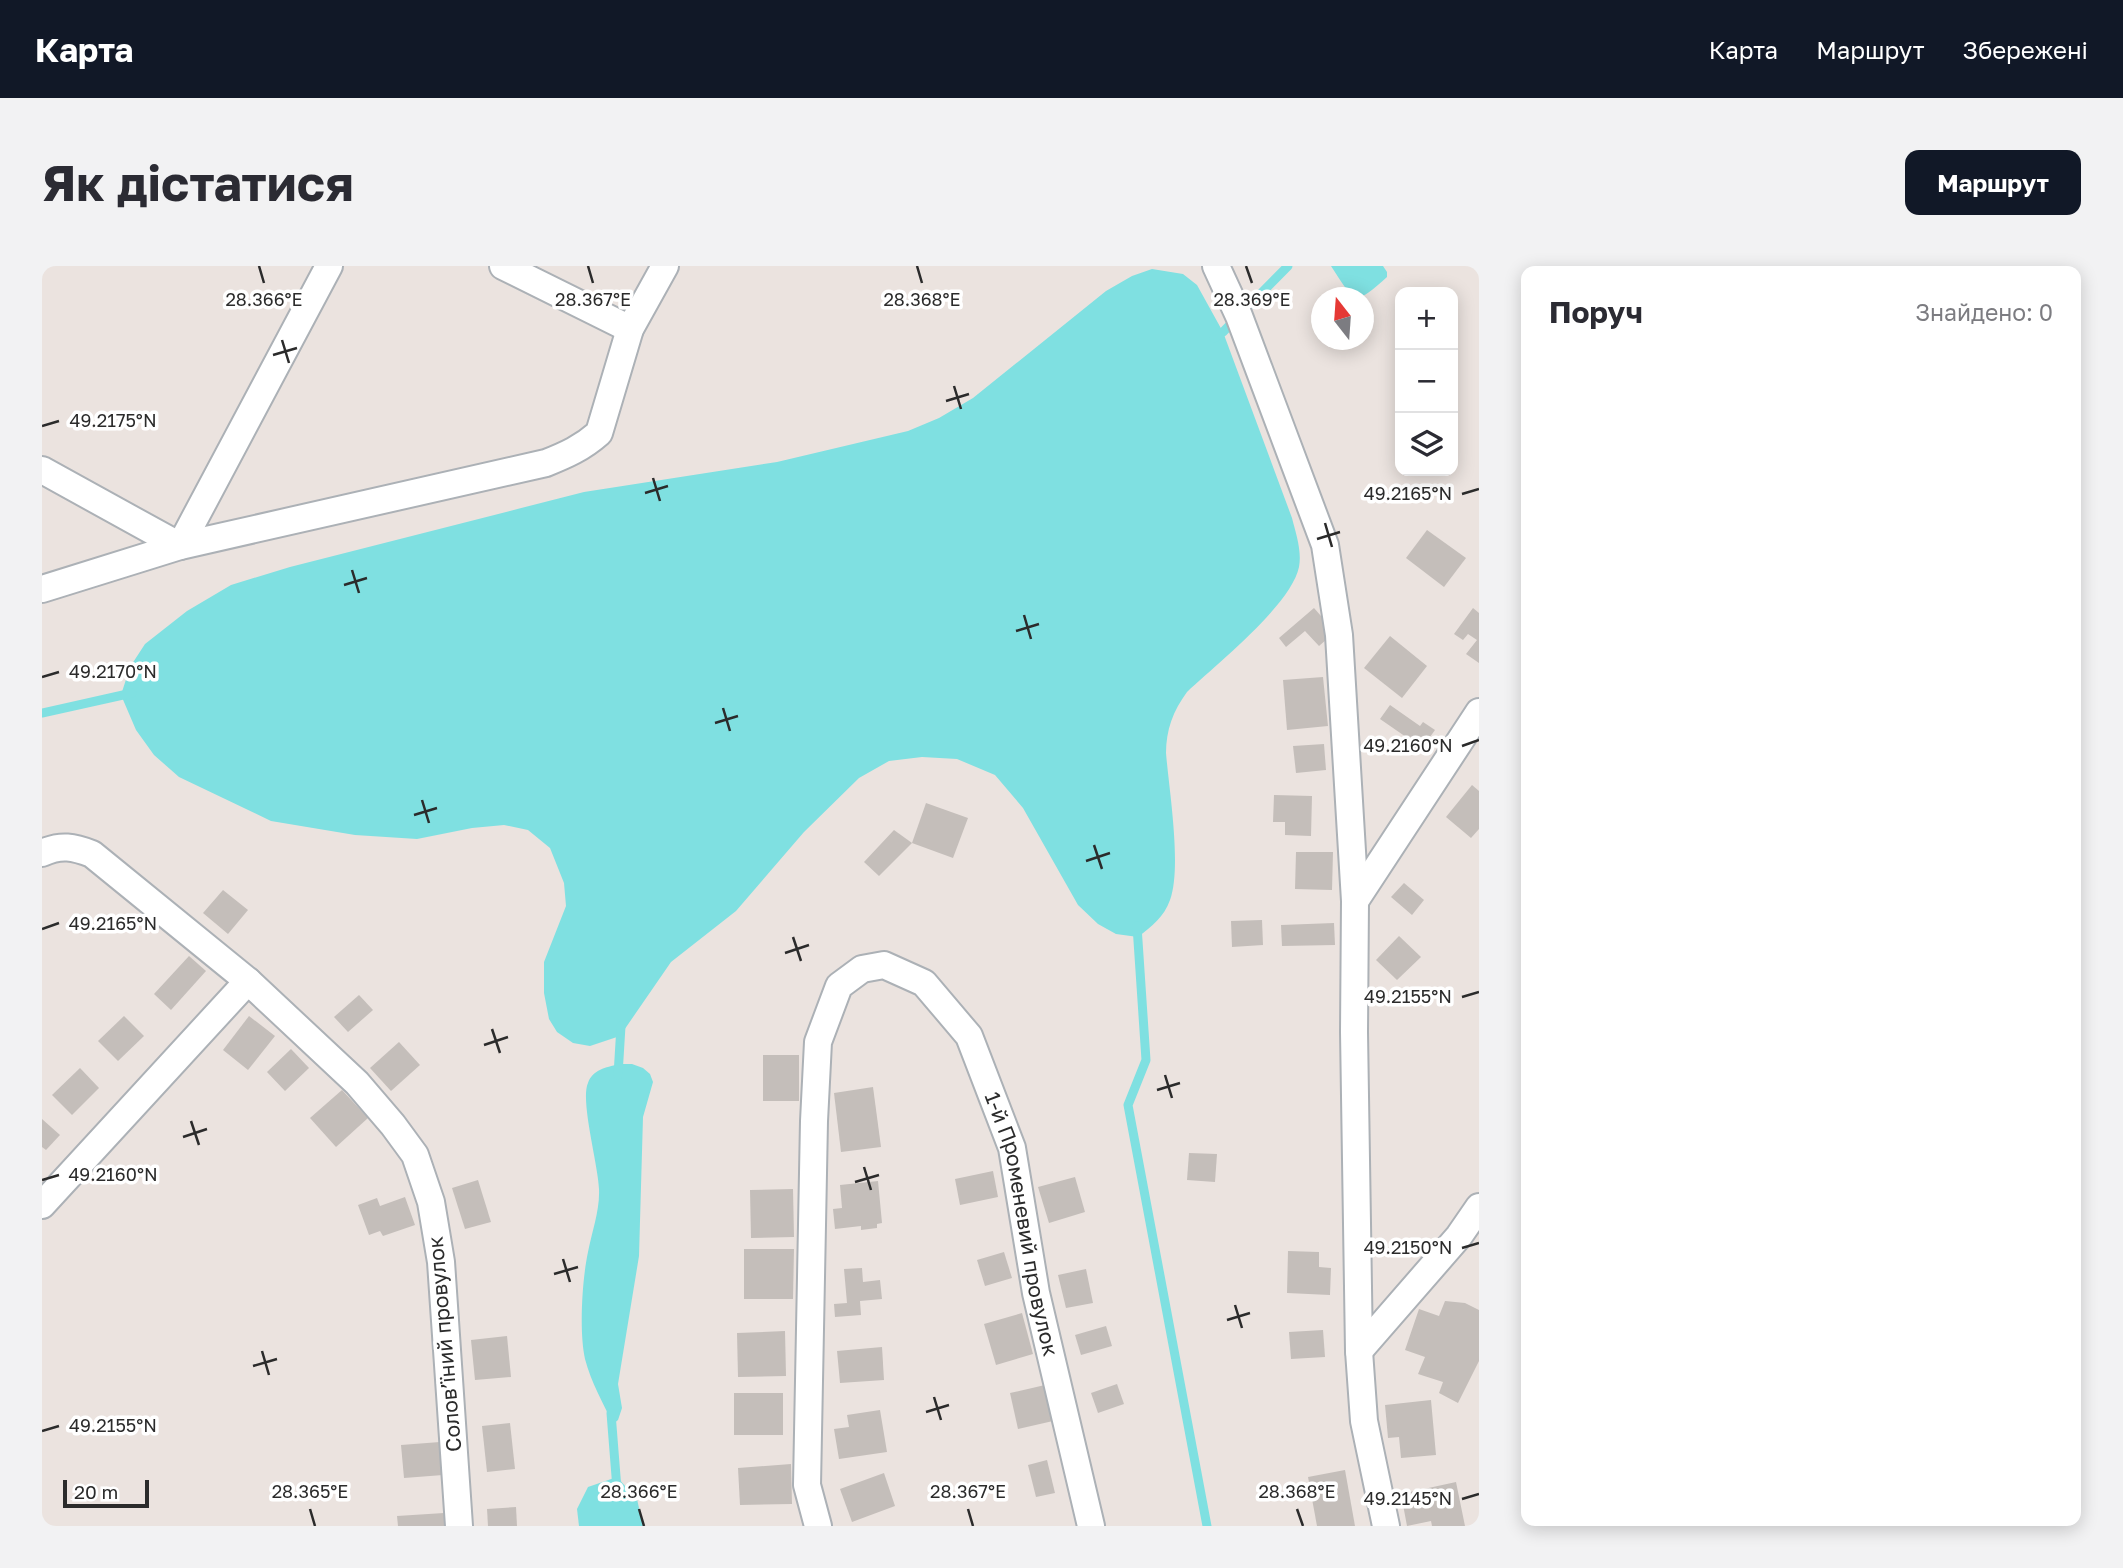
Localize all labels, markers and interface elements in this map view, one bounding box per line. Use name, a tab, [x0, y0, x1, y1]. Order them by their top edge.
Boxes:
text: Карта	[35, 30, 134, 69]
text: Карта	[1709, 35, 1778, 64]
text: Маршрут	[1816, 35, 1925, 64]
text: Збережені	[1963, 35, 2088, 64]
button: Маршрут	[1905, 150, 2081, 215]
text: Як дістатися	[42, 153, 354, 212]
north arrow	[1311, 287, 1374, 350]
map controls	[1395, 287, 1458, 476]
button: +	[1395, 287, 1458, 350]
text: 28.366°E	[225, 288, 303, 310]
text: 28.367°E	[555, 288, 631, 310]
text: 28.368°E	[883, 288, 961, 310]
text: 28.369°E	[1213, 288, 1291, 310]
text: Поруч	[1549, 294, 1643, 330]
text: Знайдено: 0	[1915, 298, 2053, 326]
button: −	[1395, 350, 1458, 413]
text: 49.2175°N	[69, 409, 157, 431]
button: layers	[1395, 413, 1458, 476]
text: 49.2165°N	[1364, 482, 1452, 504]
text: 49.2170°N	[69, 660, 157, 682]
text: 49.2160°N	[1363, 734, 1453, 756]
text: 49.2165°N	[69, 912, 157, 934]
text: 49.2155°N	[1364, 985, 1452, 1007]
street label: 1-й Променевий провулок	[980, 1088, 1064, 1359]
text: 49.2160°N	[68, 1163, 158, 1185]
street label: Соловʼїний провулок	[422, 1235, 466, 1453]
text: 49.2150°N	[1364, 1236, 1452, 1258]
text: 49.2155°N	[69, 1414, 157, 1436]
scale bar	[63, 1477, 149, 1509]
text: 20 m	[74, 1480, 118, 1503]
text: 28.365°E	[272, 1480, 348, 1502]
text: 28.366°E	[600, 1480, 678, 1502]
text: 28.367°E	[930, 1480, 1006, 1502]
text: 28.368°E	[1258, 1480, 1336, 1502]
text: 49.2145°N	[1364, 1487, 1452, 1509]

